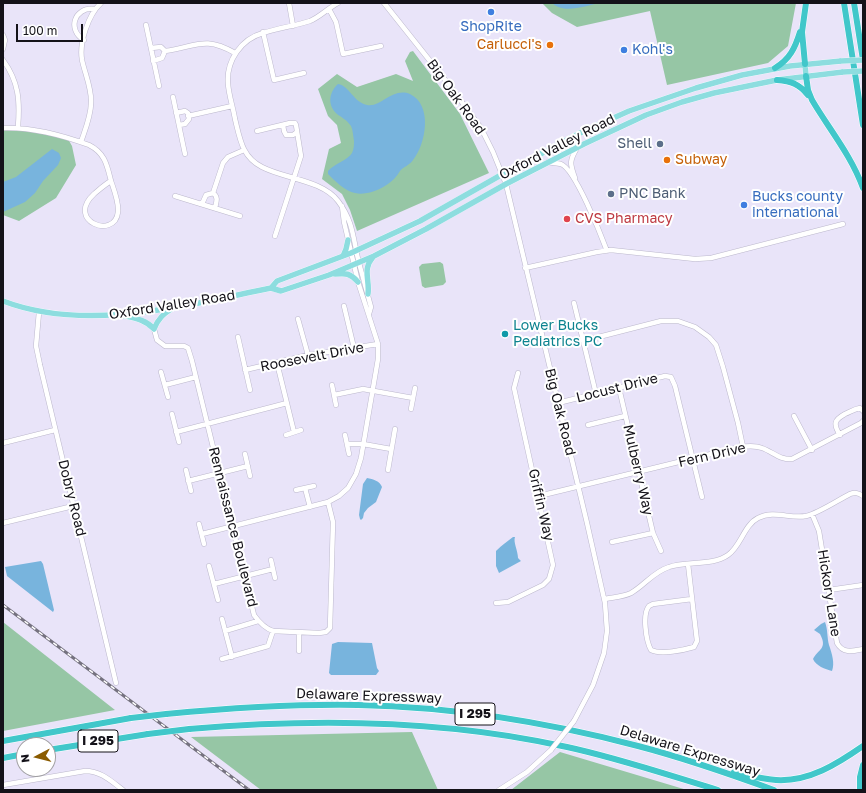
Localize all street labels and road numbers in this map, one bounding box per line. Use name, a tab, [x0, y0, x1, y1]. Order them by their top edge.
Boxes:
street label: Big Oak Road	[423, 56, 489, 138]
street label: Oxford Valley Road	[496, 111, 618, 183]
street label: Oxford Valley Road	[108, 287, 236, 323]
street label: Roosevelt Drive	[259, 339, 365, 375]
street label: Big Oak Road	[541, 367, 579, 457]
street label: Locust Drive	[574, 370, 660, 406]
street label: Mulberry Way	[619, 423, 657, 517]
street label: Fern Drive	[677, 439, 747, 471]
street label: Rennaissance Boulevard	[205, 445, 261, 609]
street label: Dobry Road	[54, 458, 90, 538]
street label: Griffin Way	[525, 467, 557, 543]
street label: Hickory Lane	[814, 548, 844, 638]
street label: Delaware Expressway	[296, 685, 442, 707]
road number: I 295	[455, 703, 495, 725]
street label: Delaware Expressway	[618, 722, 762, 780]
road number: I 295	[78, 730, 118, 752]

